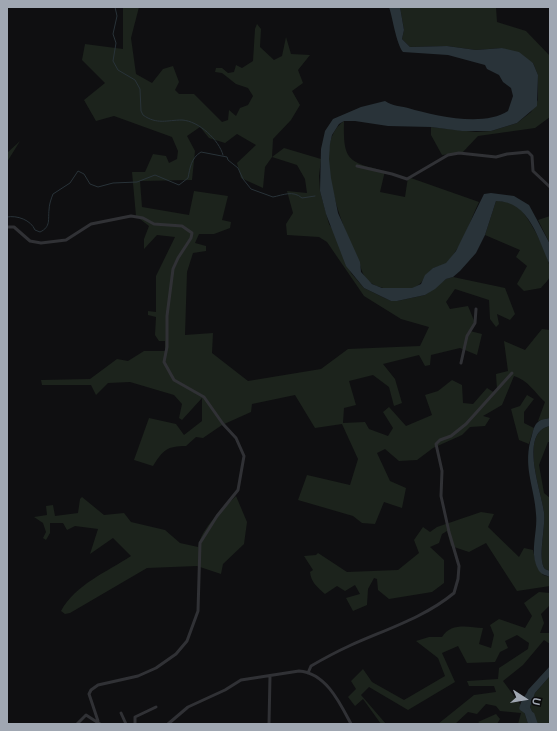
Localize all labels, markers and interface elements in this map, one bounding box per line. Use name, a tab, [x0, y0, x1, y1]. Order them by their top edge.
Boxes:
north arrow	[505, 679, 545, 719]
text: U	[529, 696, 544, 707]

